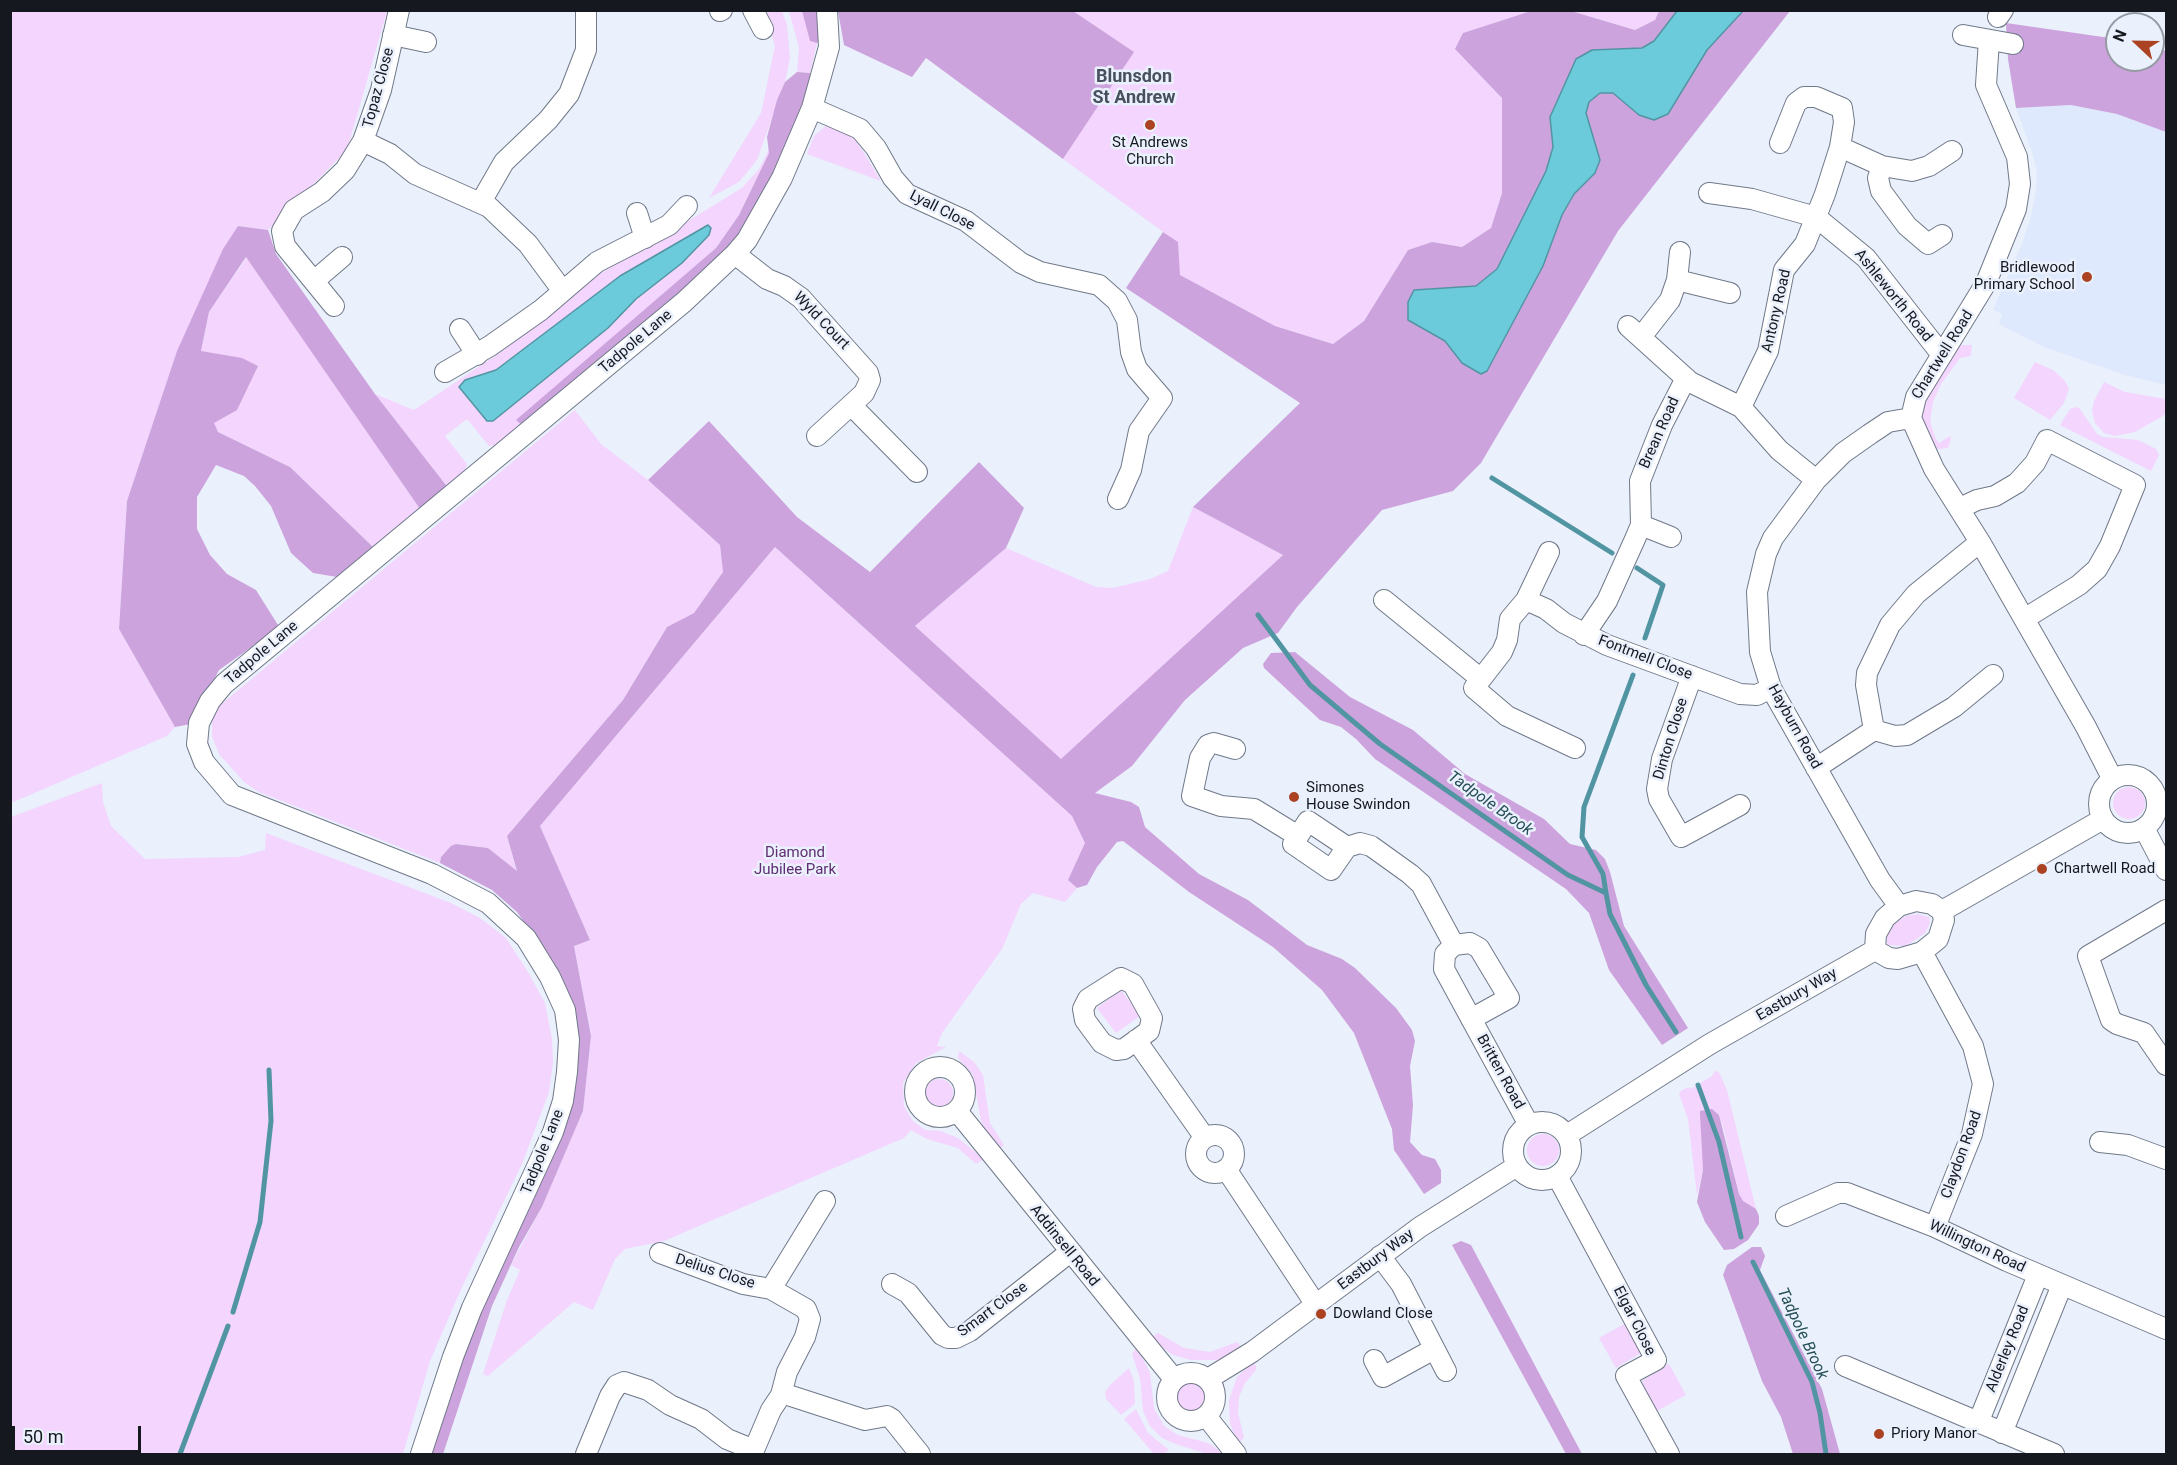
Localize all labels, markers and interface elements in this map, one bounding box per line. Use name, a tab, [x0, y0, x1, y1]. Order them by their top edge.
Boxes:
north arrow	[2105, 12, 2165, 72]
text: N	[2109, 27, 2131, 45]
street label: Topaz Close	[360, 46, 398, 130]
district label: Blunsdon St Andrew	[1092, 66, 1176, 109]
marker: St Andrews Church	[1143, 118, 1157, 132]
place label: St Andrews Church	[1112, 134, 1188, 169]
street label: Lyall Close	[906, 187, 978, 235]
street label: Ashleworth Road	[1850, 246, 1936, 346]
place label: Bridlewood Primary School	[1974, 259, 2075, 294]
street label: Antony Road	[1759, 268, 1795, 354]
marker: Bridlewood Primary School	[2080, 270, 2094, 284]
street label: Wyld Court	[789, 288, 853, 354]
street label: Tadpole Lane	[596, 306, 676, 378]
street label: Chartwell Road	[1909, 307, 1977, 403]
street label: Brean Road	[1636, 394, 1684, 472]
street label: Tadpole Lane	[222, 617, 302, 689]
street label: Fontmell Close	[1595, 632, 1695, 684]
street label: Hayburn Road	[1763, 682, 1825, 772]
street label: Dinton Close	[1650, 696, 1692, 782]
water label: Tadpole Brook	[1444, 768, 1536, 840]
place label: Simones House Swindon	[1306, 779, 1410, 814]
marker: Simones House Swindon	[1287, 790, 1301, 804]
park label: Diamond Jubilee Park	[754, 844, 836, 879]
place label: Chartwell Road	[2054, 860, 2155, 878]
marker: Chartwell Road	[2035, 862, 2049, 876]
street label: Eastbury Way	[1753, 965, 1841, 1025]
street label: Britten Road	[1472, 1032, 1528, 1112]
street label: Tadpole Lane	[518, 1107, 568, 1197]
street label: Claydon Road	[1938, 1109, 1986, 1201]
street label: Addinsell Road	[1026, 1202, 1102, 1290]
street label: Willington Road	[1926, 1217, 2028, 1277]
street label: Eastbury Way	[1335, 1226, 1417, 1294]
street label: Delius Close	[673, 1251, 757, 1293]
street label: Smart Close	[955, 1279, 1031, 1341]
street label: Elgar Close	[1609, 1283, 1659, 1359]
water label: Tadpole Brook	[1772, 1285, 1832, 1383]
street label: Alderley Road	[1982, 1303, 2034, 1395]
place label: Dowland Close	[1333, 1305, 1433, 1323]
marker: Dowland Close	[1314, 1307, 1328, 1321]
scale bar	[15, 1414, 144, 1452]
place label: Priory Manor	[1891, 1425, 1977, 1443]
text: 50 m	[23, 1426, 63, 1447]
marker: Priory Manor	[1872, 1427, 1886, 1441]

